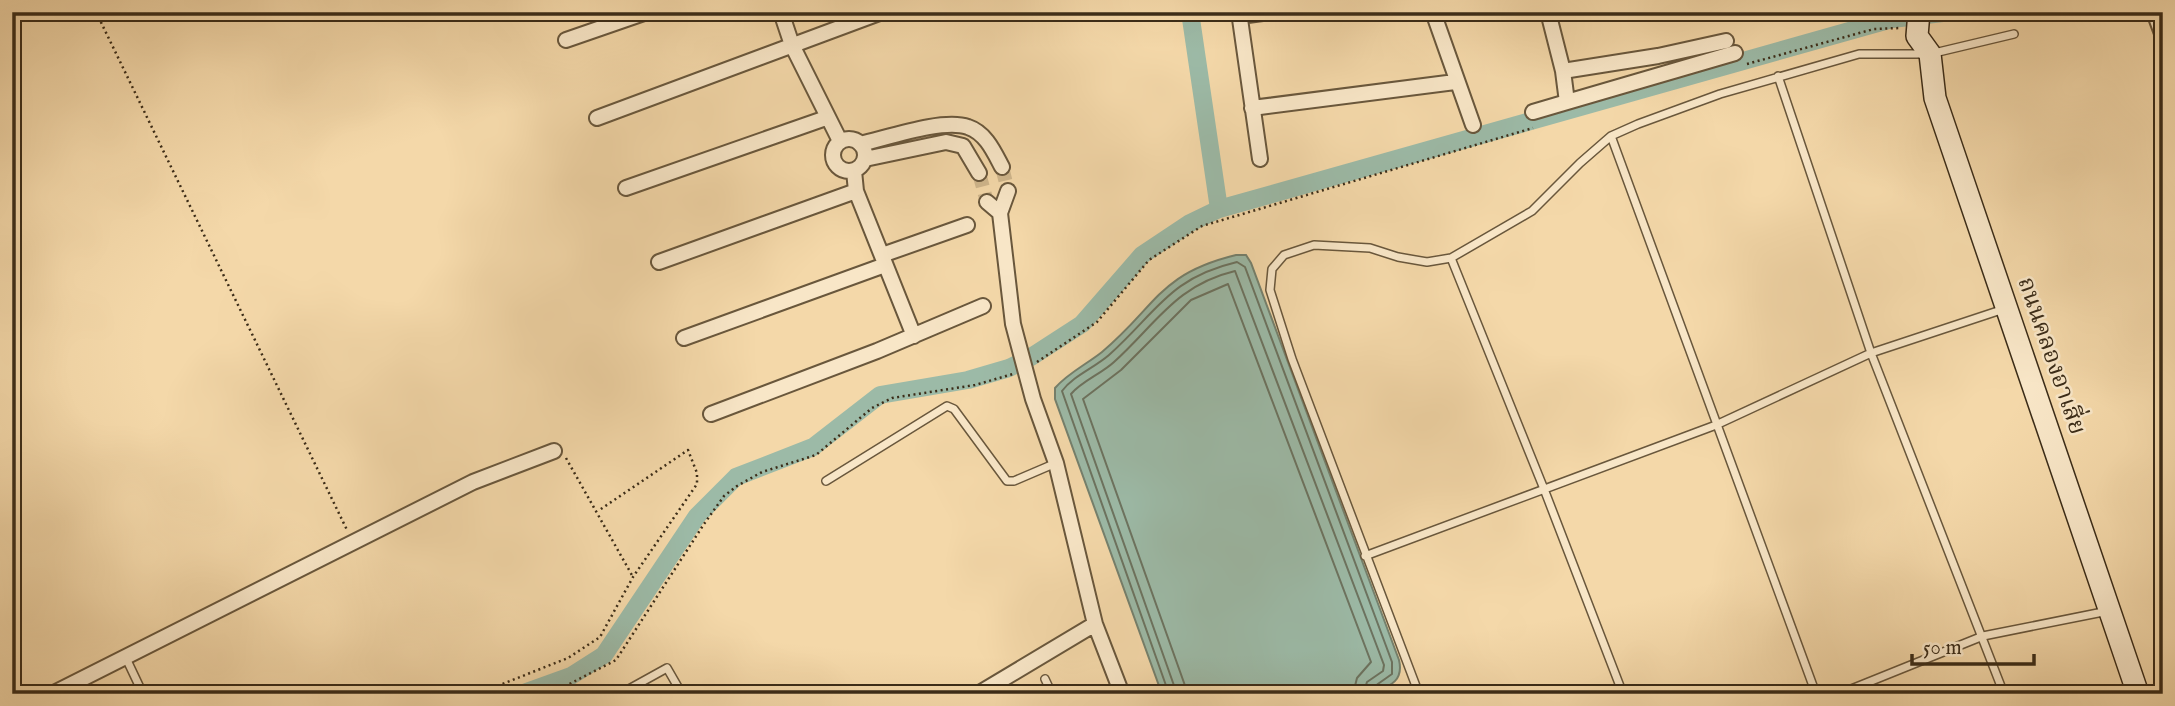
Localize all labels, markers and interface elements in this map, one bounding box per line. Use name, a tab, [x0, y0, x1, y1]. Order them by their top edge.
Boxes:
street label: ถนนคลองอาเสี่ย	[2010, 272, 2096, 439]
scale bar	[1912, 622, 2035, 666]
text: 50 m	[1923, 635, 1962, 662]

